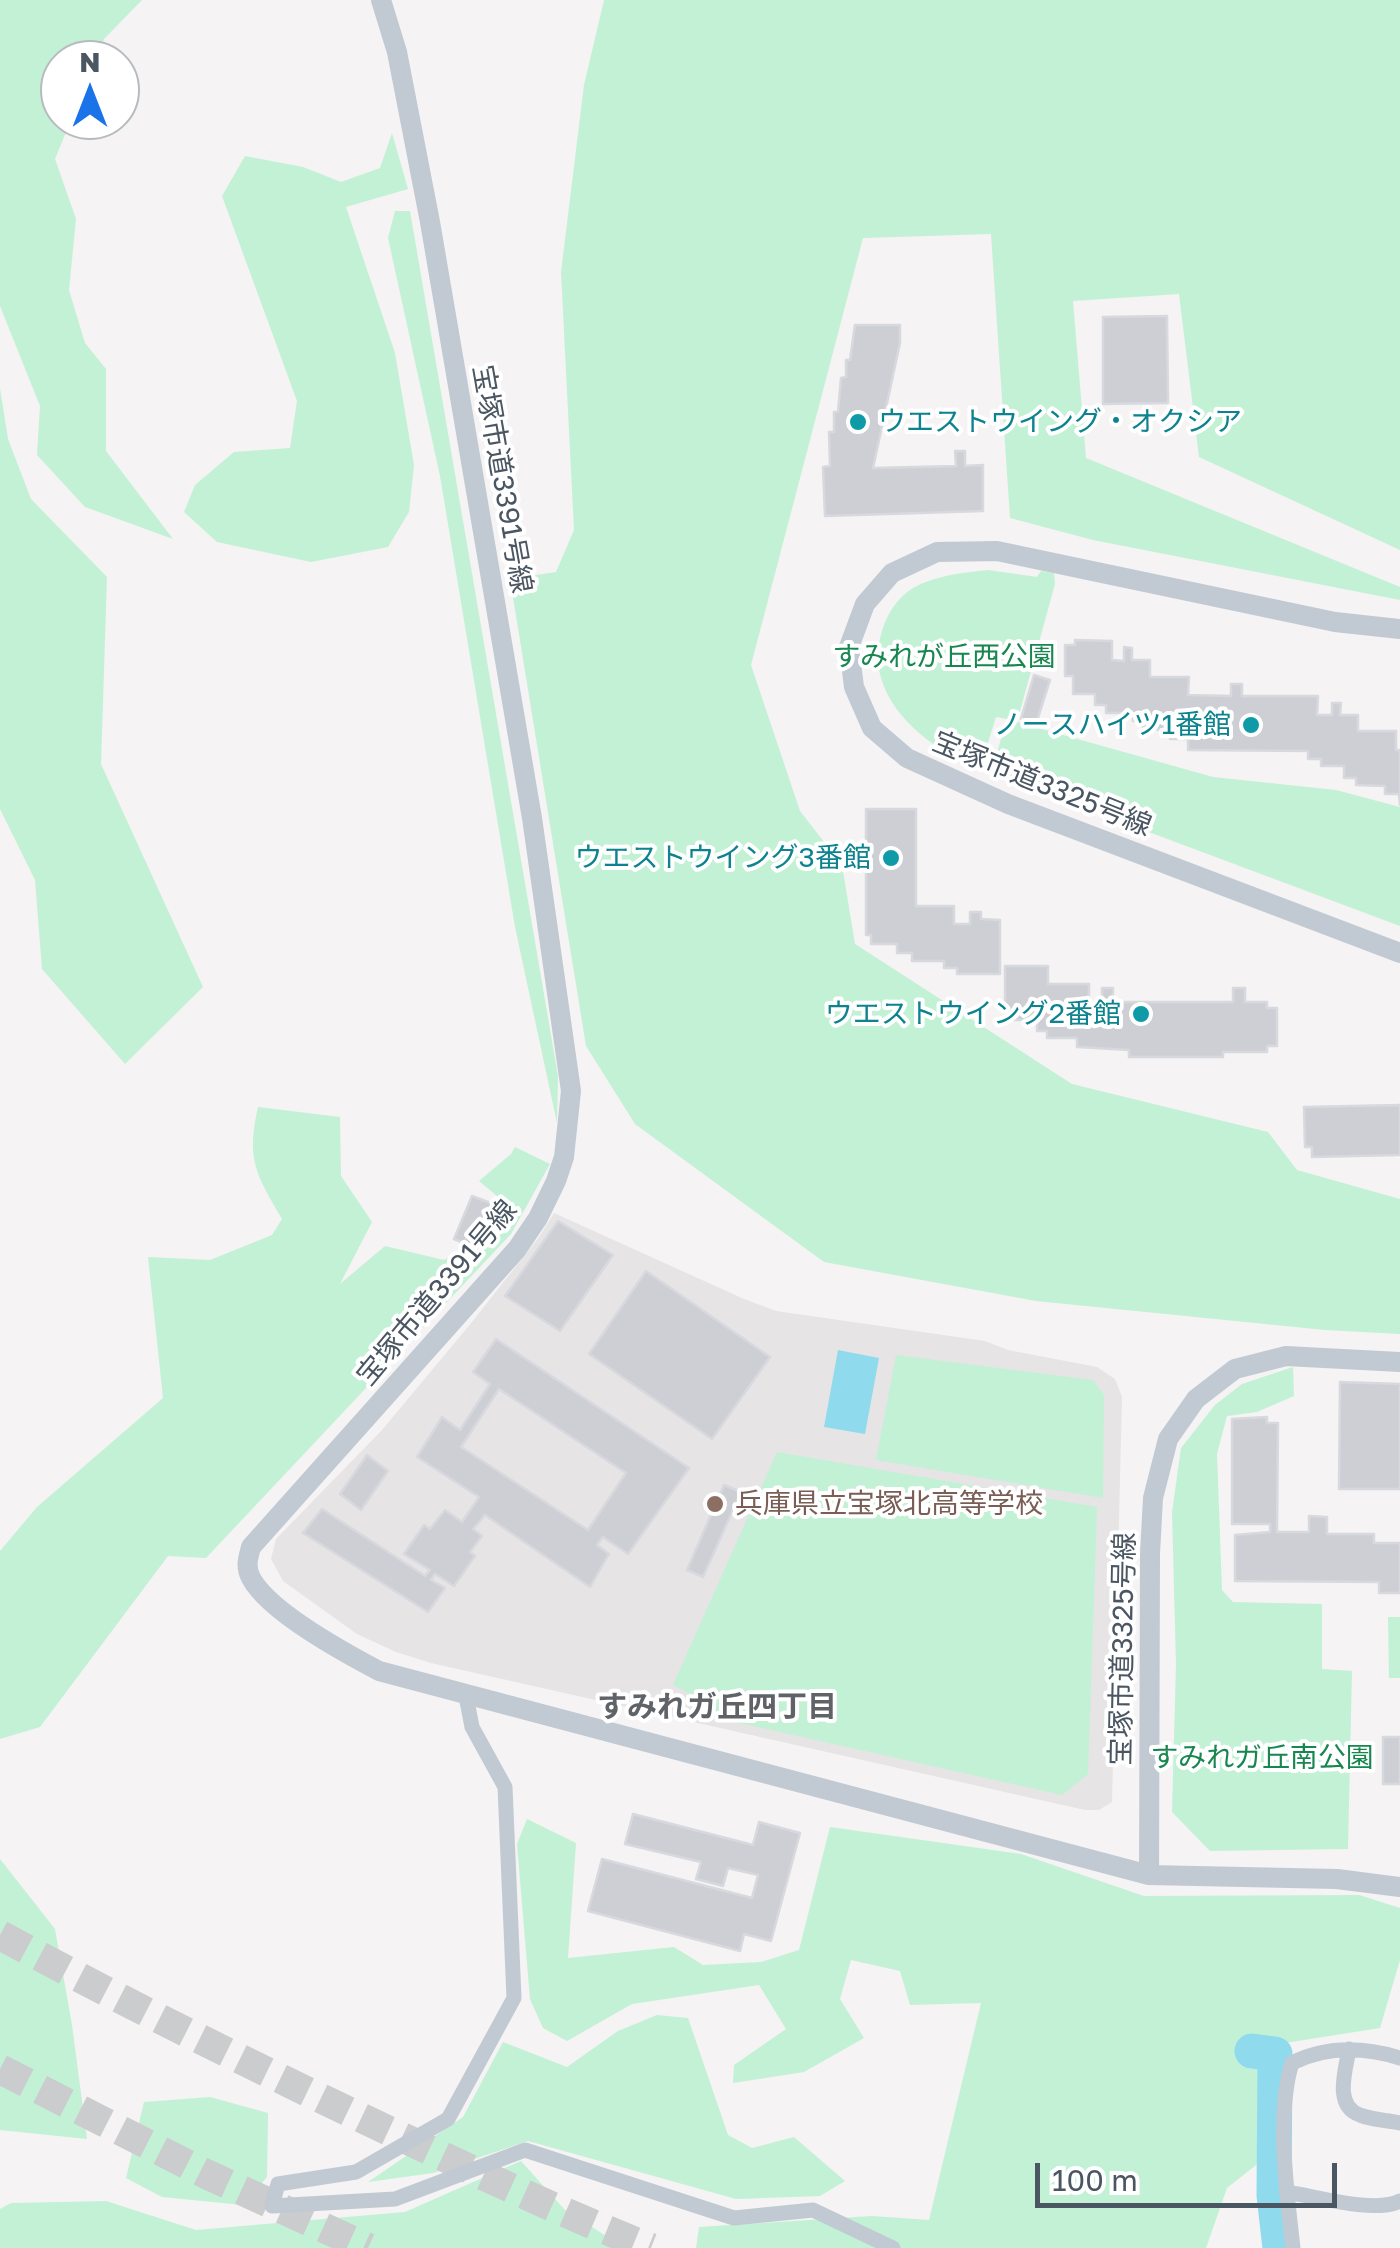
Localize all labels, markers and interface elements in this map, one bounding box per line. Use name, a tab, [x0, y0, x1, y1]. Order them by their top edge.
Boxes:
north arrow	[40, 40, 140, 140]
text: N	[79, 45, 101, 78]
street label: 宝塚市道3391号線	[465, 362, 539, 596]
place label: ウエストウイング・オクシア	[878, 405, 1242, 439]
marker: ウエストウイング・オクシア	[847, 411, 869, 433]
park label: すみれが丘西公園	[832, 640, 1056, 674]
place label: ノースハイツ1番館	[993, 708, 1231, 742]
marker: ノースハイツ1番館	[1240, 714, 1262, 736]
street label: 宝塚市道3325号線	[928, 725, 1156, 843]
place label: ウエストウイング3番館	[575, 841, 871, 875]
marker: ウエストウイング3番館	[880, 847, 902, 869]
place label: ウエストウイング2番館	[825, 997, 1121, 1031]
marker: ウエストウイング2番館	[1130, 1003, 1152, 1025]
street label: 宝塚市道3391号線	[350, 1194, 524, 1392]
place label: 兵庫県立宝塚北高等学校	[735, 1487, 1043, 1521]
marker: 兵庫県立宝塚北高等学校	[704, 1493, 726, 1515]
street label: 宝塚市道3325号線	[1104, 1532, 1142, 1766]
district label: すみれガ丘四丁目	[597, 1689, 837, 1725]
park label: すみれガ丘南公園	[1150, 1741, 1374, 1775]
scale bar	[1040, 2143, 1342, 2205]
text: 100 m	[1052, 2162, 1138, 2198]

